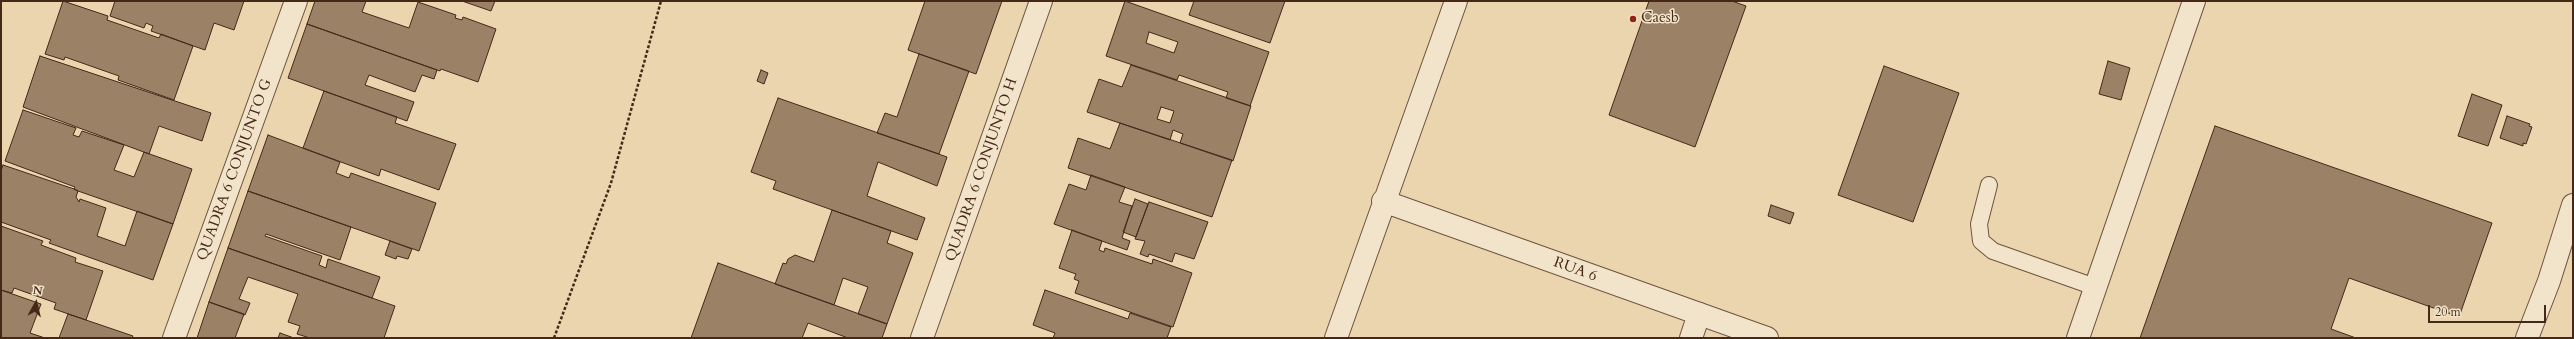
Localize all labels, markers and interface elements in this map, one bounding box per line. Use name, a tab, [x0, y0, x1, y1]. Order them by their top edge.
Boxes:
place label: Caesb	[1641, 10, 1679, 28]
marker: Caesb	[1628, 14, 1638, 24]
street label: QUADRA 6 CONJUNTO H	[942, 76, 1022, 264]
street label: QUADRA 6 CONJUNTO G	[194, 77, 276, 263]
street label: RUA 6	[1551, 254, 1599, 286]
north arrow	[16, 283, 56, 323]
text: N	[32, 283, 44, 299]
scale bar	[2430, 297, 2548, 323]
text: 20 m	[2435, 304, 2461, 320]

